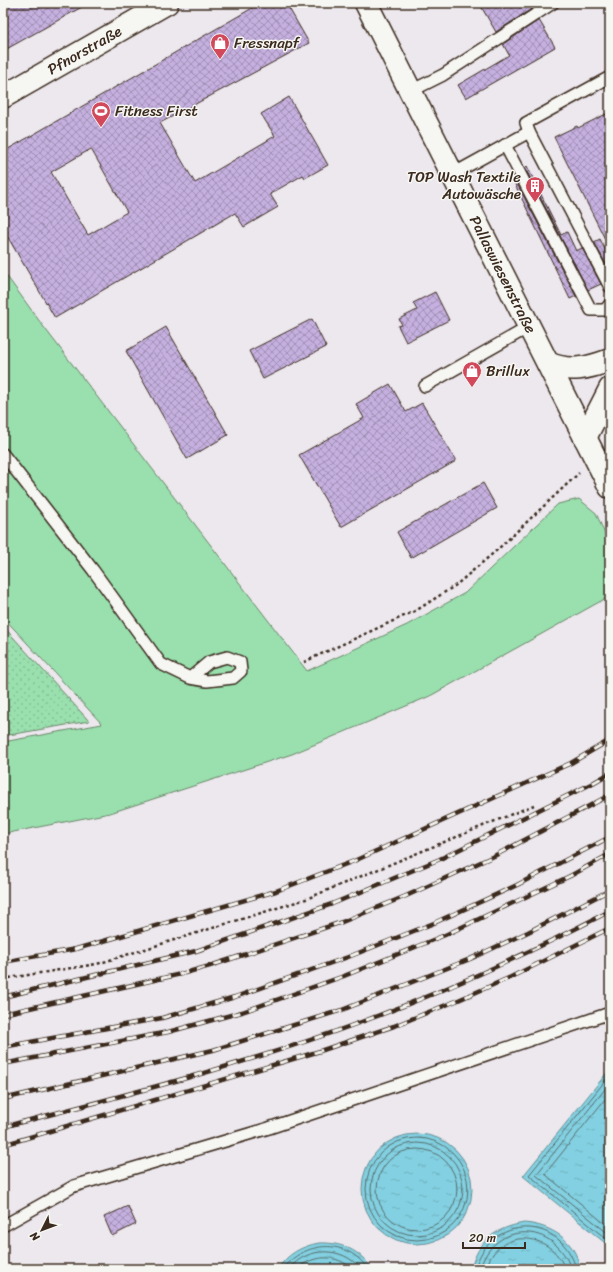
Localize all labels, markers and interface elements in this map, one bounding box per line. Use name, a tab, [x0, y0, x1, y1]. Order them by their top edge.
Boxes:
street label: Pfnorstraße	[42, 18, 127, 82]
place label: Fressnapf	[234, 30, 301, 56]
shop icon: Fressnapf	[209, 32, 231, 60]
place label: Fitness First	[115, 98, 198, 124]
sports icon: Fitness First	[90, 100, 112, 128]
place label: TOP Wash Textile Autowäsche	[407, 164, 521, 207]
building icon: TOP Wash Textile Autowäsche	[524, 175, 546, 203]
street label: Pallaswiesenstraße	[462, 211, 544, 338]
place label: Brillux	[486, 358, 530, 384]
shop icon: Brillux	[461, 360, 483, 388]
north arrow	[22, 1210, 62, 1250]
scale bar	[463, 1224, 525, 1250]
text: N	[25, 1227, 45, 1246]
text: 20 m	[469, 1227, 496, 1249]

